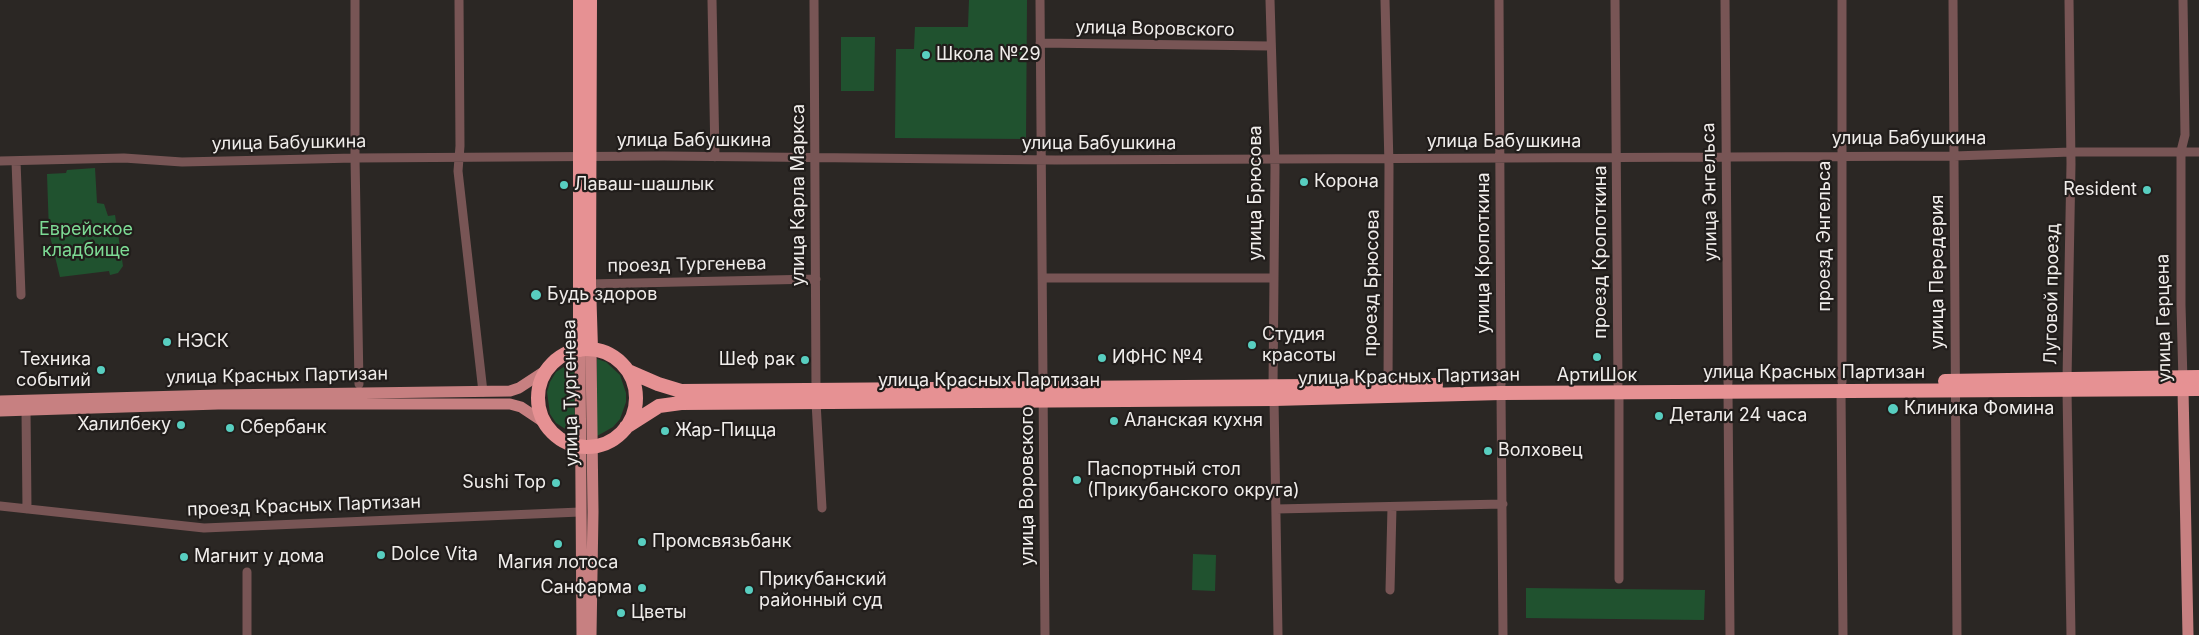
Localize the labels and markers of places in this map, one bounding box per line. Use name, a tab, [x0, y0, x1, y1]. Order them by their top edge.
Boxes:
place label: Школа №29	[936, 44, 1041, 66]
marker: Школа №29	[920, 49, 932, 61]
place label: Корона	[1314, 171, 1379, 193]
place label: Лаваш-шашлык	[574, 174, 714, 196]
marker: Корона	[1298, 176, 1310, 188]
marker: Лаваш-шашлык	[558, 179, 570, 191]
place label: Resident	[2063, 179, 2137, 201]
marker: Resident	[2141, 184, 2153, 196]
place label: Будь здоров	[547, 284, 657, 306]
marker: Будь здоров	[529, 288, 543, 302]
place label: Студия красоты	[1262, 324, 1336, 366]
place label: НЭСК	[177, 331, 229, 353]
marker: НЭСК	[161, 336, 173, 348]
marker: Студия красоты	[1246, 339, 1258, 351]
place label: ИФНС №4	[1112, 347, 1203, 369]
place label: Техника событий	[16, 349, 91, 392]
place label: Шеф рак	[719, 349, 795, 371]
marker: АртиШок	[1591, 351, 1603, 363]
marker: ИФНС №4	[1096, 352, 1108, 364]
marker: Шеф рак	[799, 354, 811, 366]
marker: Техника событий	[95, 364, 107, 376]
place label: АртиШок	[1557, 365, 1637, 387]
place label: Клиника Фомина	[1904, 398, 2054, 420]
marker: Клиника Фомина	[1886, 402, 1900, 416]
place label: Детали 24 часа	[1669, 405, 1807, 427]
place label: Аланская кухня	[1124, 410, 1263, 432]
marker: Детали 24 часа	[1653, 410, 1665, 422]
place label: Халилбеку	[77, 414, 171, 436]
marker: Аланская кухня	[1108, 415, 1120, 427]
place label: Сбербанк	[240, 417, 326, 439]
marker: Халилбеку	[175, 419, 187, 431]
place label: Жар-Пицца	[675, 420, 776, 442]
marker: Сбербанк	[224, 422, 236, 434]
marker: Жар-Пицца	[659, 425, 671, 437]
place label: Волховец	[1498, 440, 1583, 462]
marker: Волховец	[1482, 445, 1494, 457]
place label: Паспортный стол (Прикубанского округа)	[1087, 459, 1300, 502]
place label: Sushi Top	[462, 472, 546, 494]
marker: Паспортный стол (Прикубанского округа)	[1071, 474, 1083, 486]
marker: Sushi Top	[550, 477, 562, 489]
place label: Промсвязьбанк	[652, 531, 792, 553]
marker: Промсвязьбанк	[636, 536, 648, 548]
marker: Магия лотоса	[552, 538, 564, 550]
place label: Dolce Vita	[391, 544, 478, 566]
place label: Магнит у дома	[194, 546, 324, 568]
marker: Dolce Vita	[375, 549, 387, 561]
marker: Магнит у дома	[178, 551, 190, 563]
place label: Магия лотоса	[498, 552, 618, 574]
place label: Прикубанский районный суд	[759, 569, 887, 612]
place label: Санфарма	[540, 577, 632, 599]
marker: Санфарма	[636, 582, 648, 594]
marker: Прикубанский районный суд	[743, 584, 755, 596]
place label: Цветы	[631, 602, 687, 624]
marker: Цветы	[615, 607, 627, 619]

